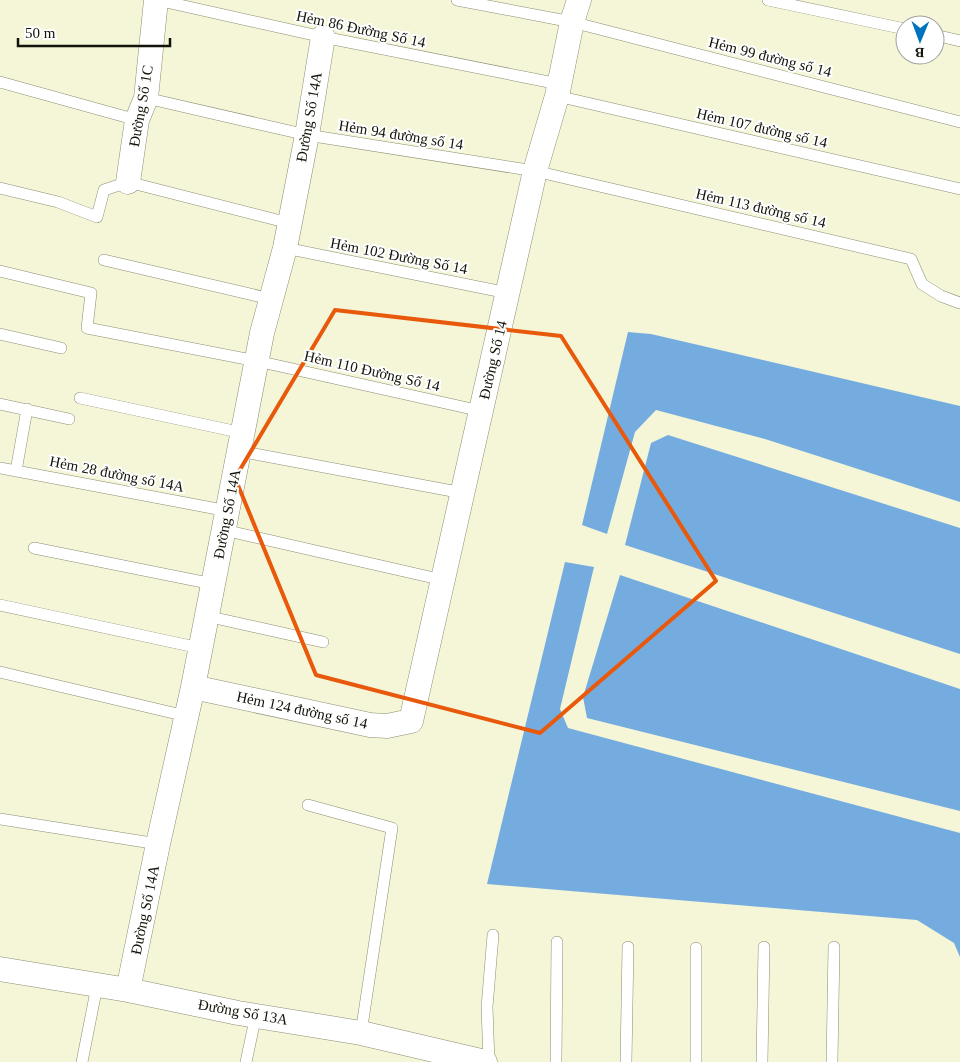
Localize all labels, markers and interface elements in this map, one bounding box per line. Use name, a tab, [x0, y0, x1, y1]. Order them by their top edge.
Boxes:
street label: Hẻm 86 Đường Số 14	[295, 7, 428, 51]
scale bar	[18, 15, 170, 47]
north arrow	[895, 15, 945, 65]
text: 50 m	[25, 25, 56, 41]
street label: Hẻm 99 đường số 14	[707, 34, 834, 80]
text: B	[915, 45, 925, 60]
street label: Đường Số 1C	[126, 64, 156, 148]
street label: Đường Số 14A	[293, 71, 325, 163]
street label: Hẻm 107 đường số 14	[695, 105, 829, 151]
street label: Hẻm 94 đường số 14	[337, 117, 465, 153]
street label: Hẻm 113 đường số 14	[694, 185, 828, 231]
street label: Hẻm 102 Đường Số 14	[329, 235, 469, 277]
street label: Đường Số 14	[476, 319, 510, 401]
street label: Hẻm 110 Đường Số 14	[303, 348, 442, 395]
street label: Hẻm 28 đường số 14A	[48, 453, 186, 495]
street label: Đường Số 14A	[210, 468, 244, 560]
street label: Hẻm 124 đường số 14	[235, 688, 369, 732]
street label: Đường Số 14A	[128, 864, 162, 956]
street label: Đường Số 13A	[197, 996, 289, 1028]

